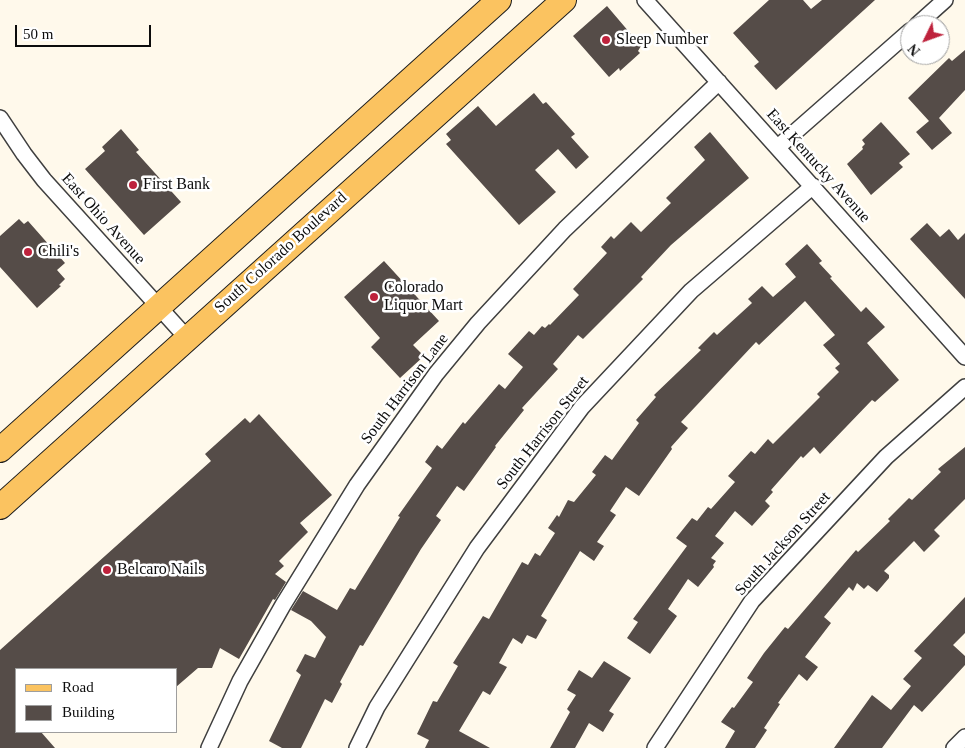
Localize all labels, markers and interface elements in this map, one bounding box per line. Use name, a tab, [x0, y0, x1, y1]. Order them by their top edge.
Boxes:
scale bar	[18, 15, 154, 47]
north arrow	[900, 15, 950, 65]
text: 50 m	[23, 26, 53, 42]
place label: Sleep Number	[616, 30, 708, 50]
marker: Sleep Number	[600, 34, 612, 46]
text: N	[905, 41, 923, 58]
street label: East Kentucky Avenue	[762, 105, 874, 227]
street label: East Ohio Avenue	[57, 169, 149, 269]
place label: First Bank	[143, 175, 210, 195]
marker: First Bank	[127, 179, 139, 191]
street label: South Colorado Boulevard	[211, 188, 351, 318]
place label: Chili's	[38, 242, 79, 262]
marker: Chili's	[22, 246, 34, 258]
place label: Colorado Liquor Mart	[384, 278, 463, 316]
marker: Colorado Liquor Mart	[368, 291, 380, 303]
street label: South Harrison Lane	[357, 330, 453, 448]
street label: South Harrison Street	[493, 372, 593, 494]
street label: South Jackson Street	[731, 488, 835, 600]
place label: Belcaro Nails	[117, 560, 205, 580]
marker: Belcaro Nails	[101, 564, 113, 576]
legend	[15, 668, 178, 733]
text: Road	[62, 679, 94, 695]
text: Building	[62, 704, 115, 720]

